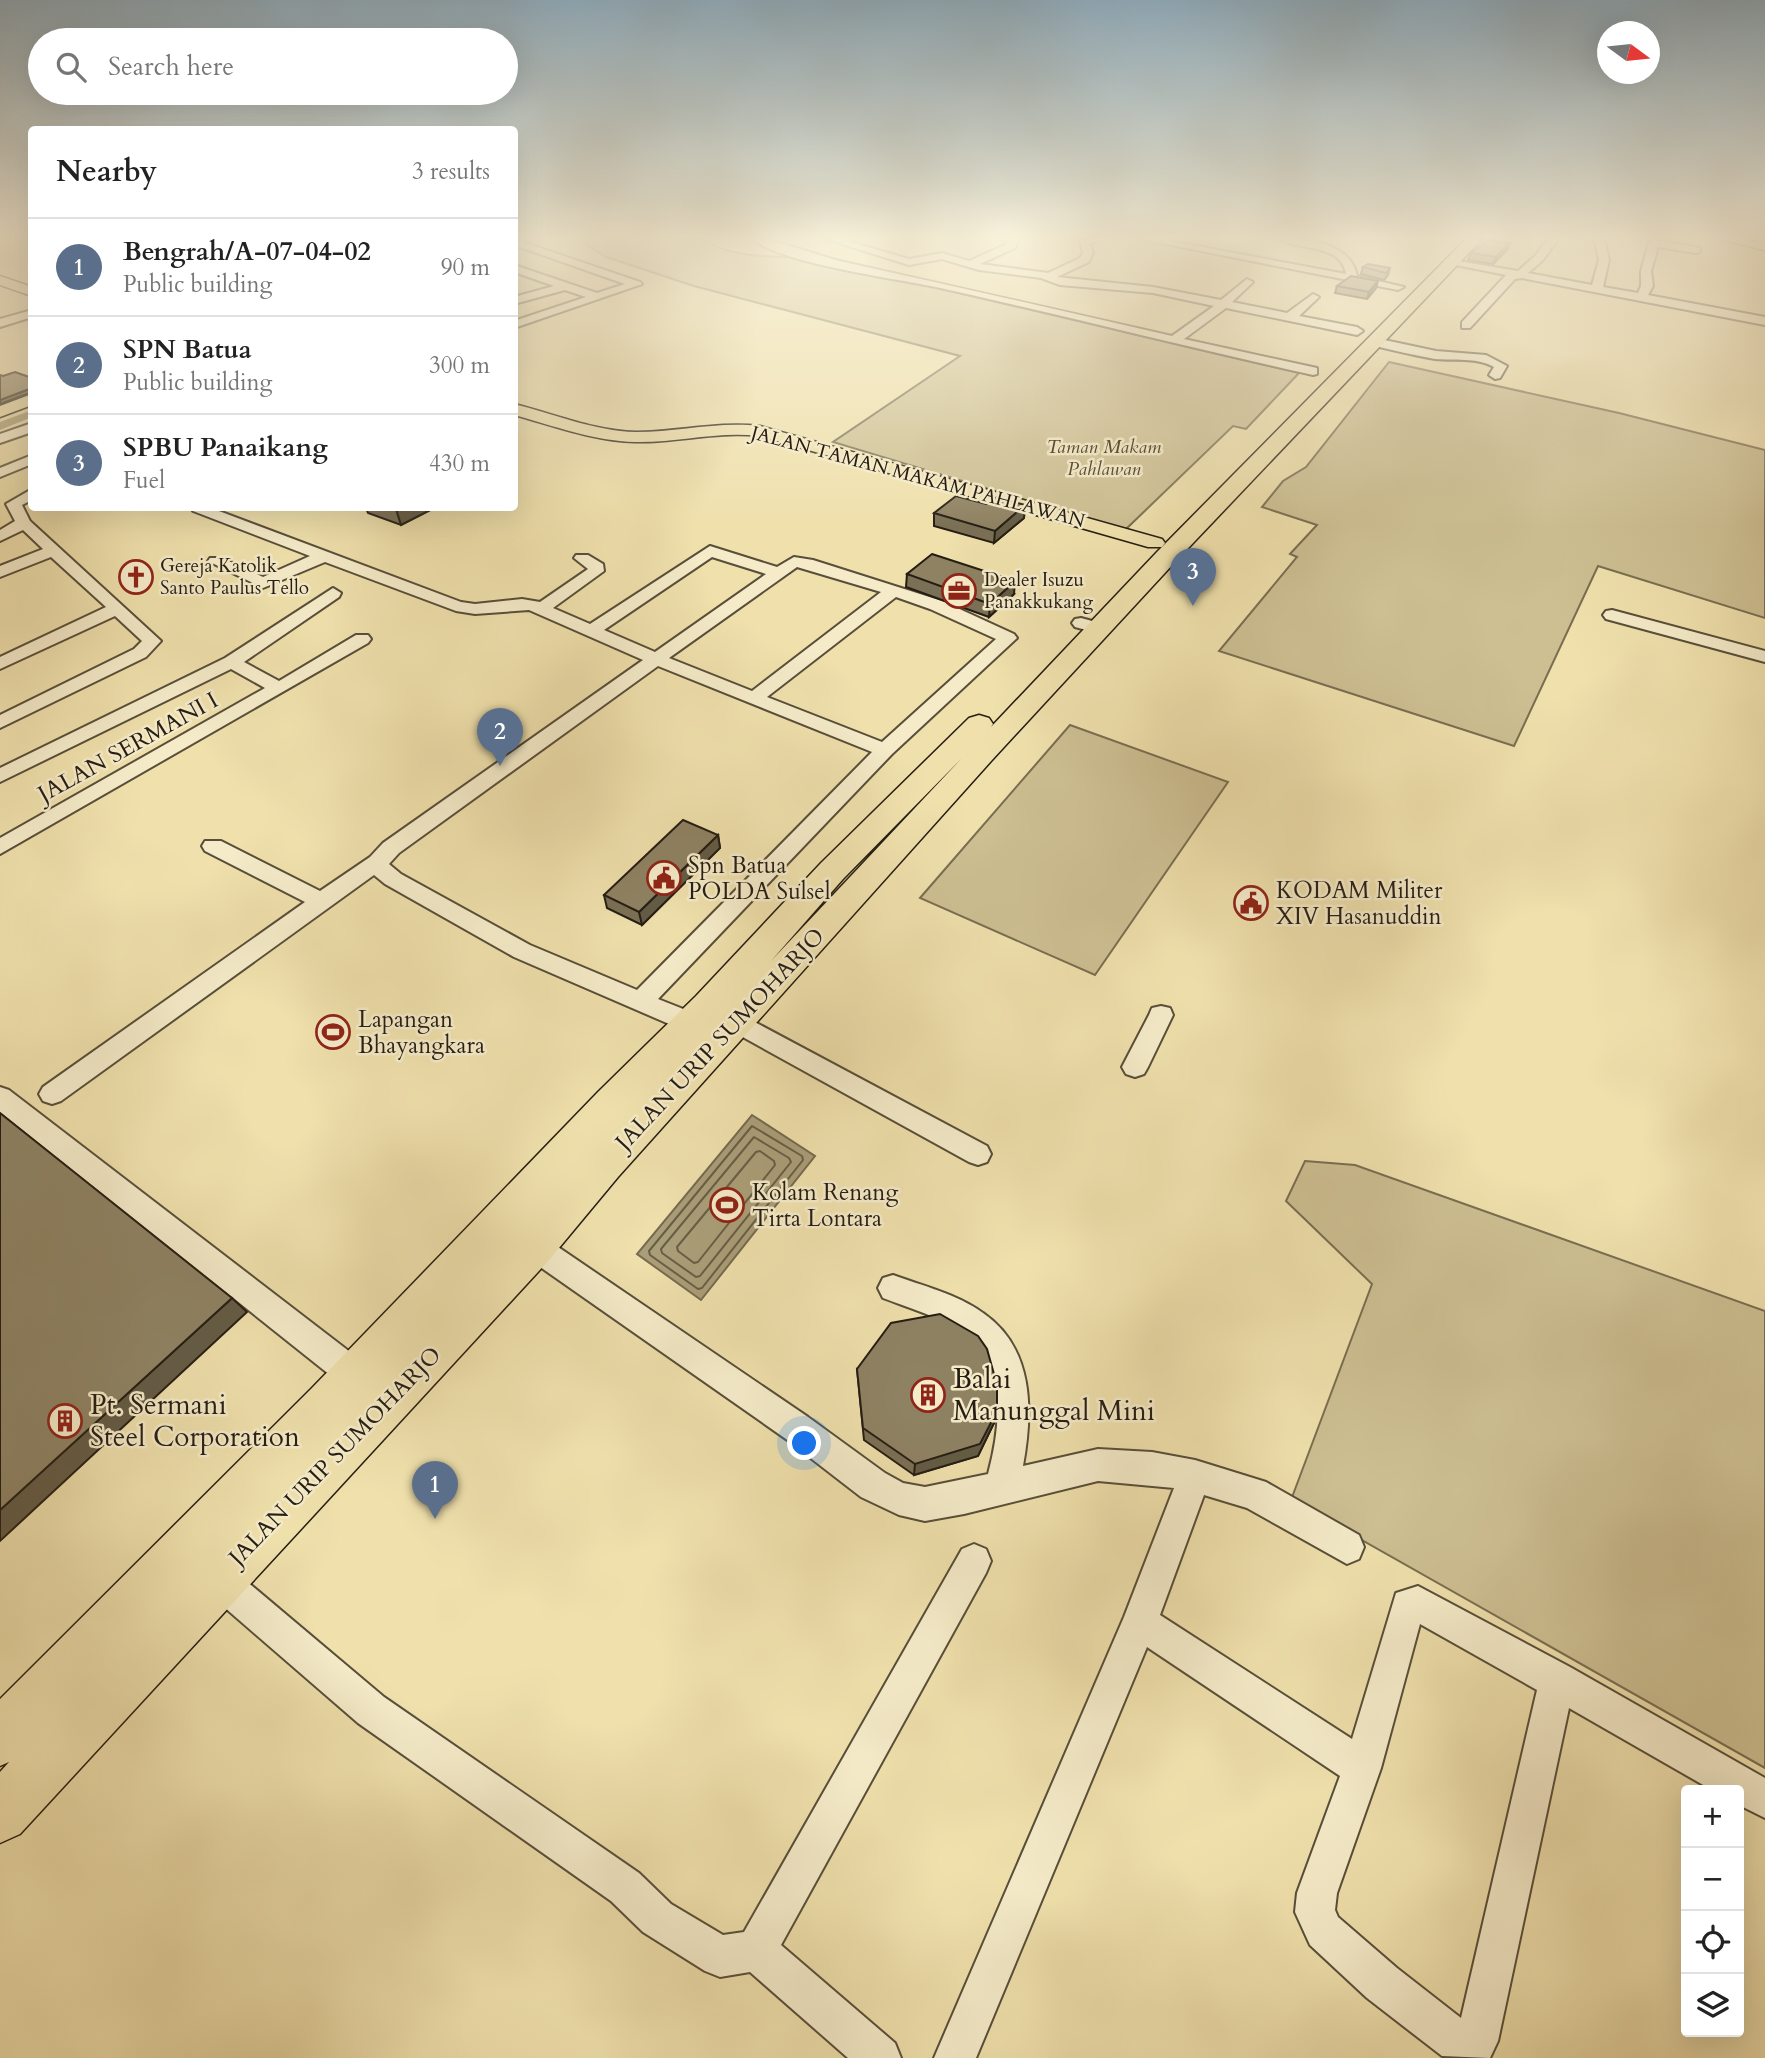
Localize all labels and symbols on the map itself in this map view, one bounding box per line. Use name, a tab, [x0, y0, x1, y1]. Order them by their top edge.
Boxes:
north arrow	[1597, 21, 1660, 84]
street label: JALAN TAMAN MAKAM PAHLAWAN	[745, 419, 1088, 534]
park label: Taman Makam Pahlawan	[1047, 434, 1162, 482]
pin: 3	[1170, 548, 1216, 606]
place label: Gereja Katolik Santo Paulus Tello	[160, 553, 309, 601]
church icon: Gereja Katolik Santo Paulus Tello	[117, 558, 155, 596]
place label: Dealer Isuzu Panakkukang	[984, 567, 1093, 615]
office icon: Dealer Isuzu Panakkukang	[940, 572, 978, 610]
street label: JALAN SERMANI I	[30, 685, 224, 811]
pin: 2	[477, 708, 523, 766]
place label: Spn Batua POLDA Sulsel	[688, 850, 831, 907]
public building icon: Spn Batua POLDA Sulsel	[645, 859, 683, 897]
place label: KODAM Militer XIV Hasanuddin	[1276, 875, 1443, 932]
public building icon: KODAM Militer XIV Hasanuddin	[1232, 884, 1270, 922]
street label: JALAN URIP SUMOHARJO	[607, 921, 831, 1159]
place label: Lapangan Bhayangkara	[358, 1004, 485, 1061]
sports icon: Lapangan Bhayangkara	[314, 1013, 352, 1051]
place label: Kolam Renang Tirta Lontara	[752, 1177, 898, 1234]
sports icon: Kolam Renang Tirta Lontara	[708, 1186, 746, 1224]
street label: JALAN URIP SUMOHARJO	[220, 1340, 448, 1575]
place label: Balai Manunggal Mini	[953, 1360, 1155, 1430]
building icon: Balai Manunggal Mini	[909, 1376, 947, 1414]
place label: Pt. Sermani Steel Corporation	[90, 1386, 300, 1456]
building icon: Pt. Sermani Steel Corporation	[46, 1402, 84, 1440]
your location	[787, 1426, 821, 1460]
pin: 1	[412, 1461, 458, 1519]

